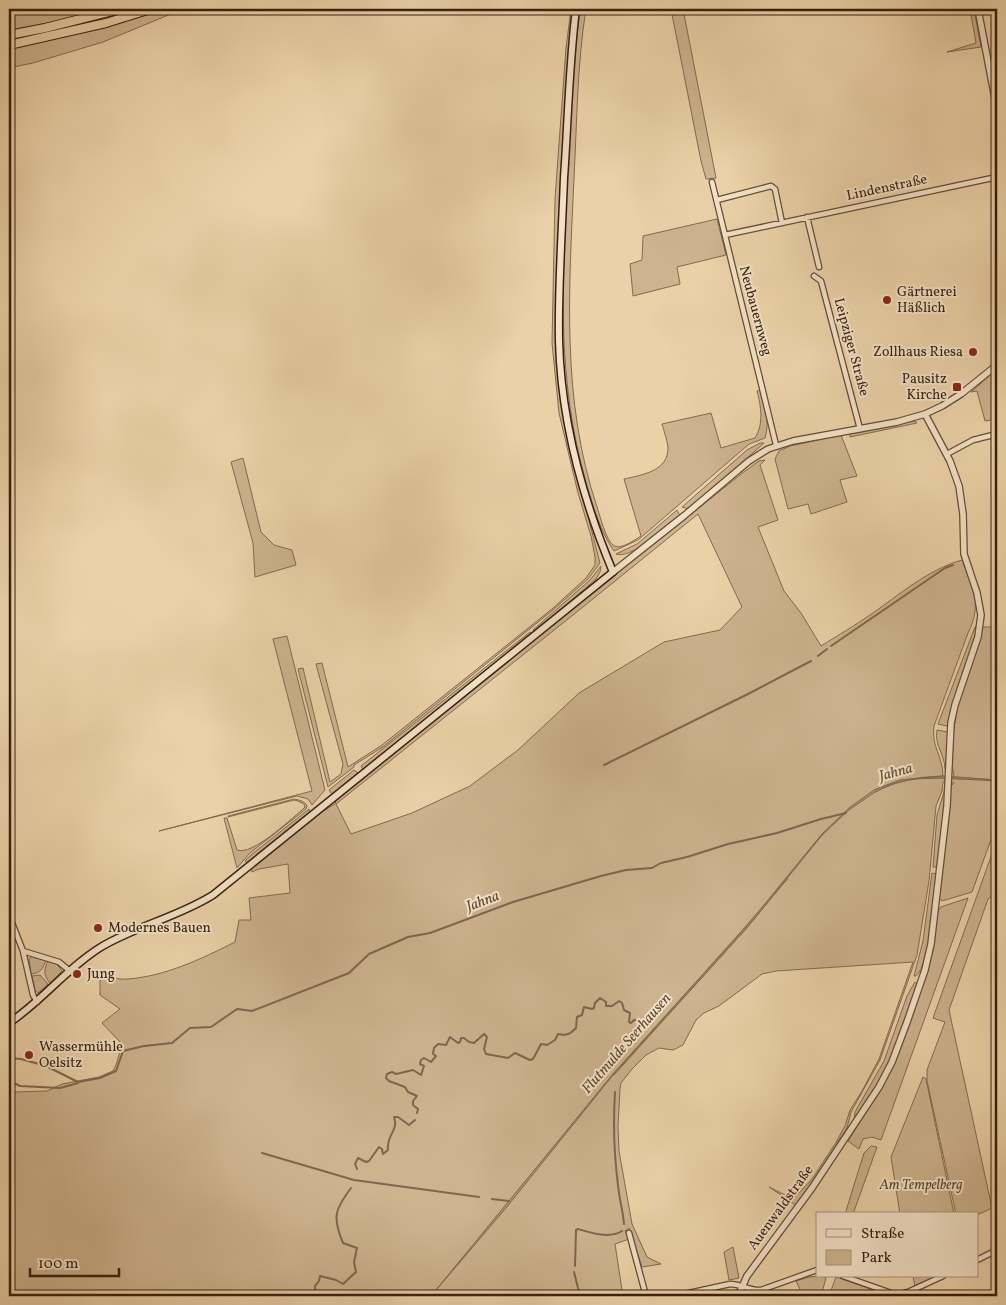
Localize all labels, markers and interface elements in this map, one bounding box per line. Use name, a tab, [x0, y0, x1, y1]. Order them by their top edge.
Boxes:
street label: Lindenstraße	[845, 170, 929, 206]
street label: Neubauernweg	[734, 264, 776, 358]
place label: Gärtnerei Häßlich	[897, 283, 957, 318]
marker: Gärtnerei Häßlich	[881, 294, 893, 306]
street label: Leipziger Straße	[829, 296, 873, 399]
place label: Zollhaus Riesa	[873, 343, 963, 362]
marker: Zollhaus Riesa	[967, 346, 979, 358]
place label: Pausitz Kirche	[902, 370, 947, 405]
marker: Pausitz Kirche	[951, 381, 963, 393]
water label: Jahna	[875, 758, 915, 788]
water label: Jahna	[461, 886, 503, 919]
place label: Modernes Bauen	[108, 919, 211, 938]
marker: Modernes Bauen	[92, 922, 104, 934]
place label: Jung	[87, 965, 115, 984]
marker: Jung	[71, 968, 83, 980]
water label: Flutmulde Seerhausen	[577, 989, 677, 1099]
place label: Wassermühle Oelsitz	[39, 1038, 123, 1073]
marker: Wassermühle Oelsitz	[23, 1049, 35, 1061]
street label: Auenwaldstraße	[744, 1161, 818, 1254]
park label: Am Tempelberg	[879, 1176, 962, 1195]
legend	[816, 1212, 978, 1278]
text: Straße	[861, 1224, 904, 1245]
scale bar	[30, 1245, 119, 1277]
text: Park	[861, 1248, 892, 1269]
text: 100 m	[38, 1254, 78, 1275]

